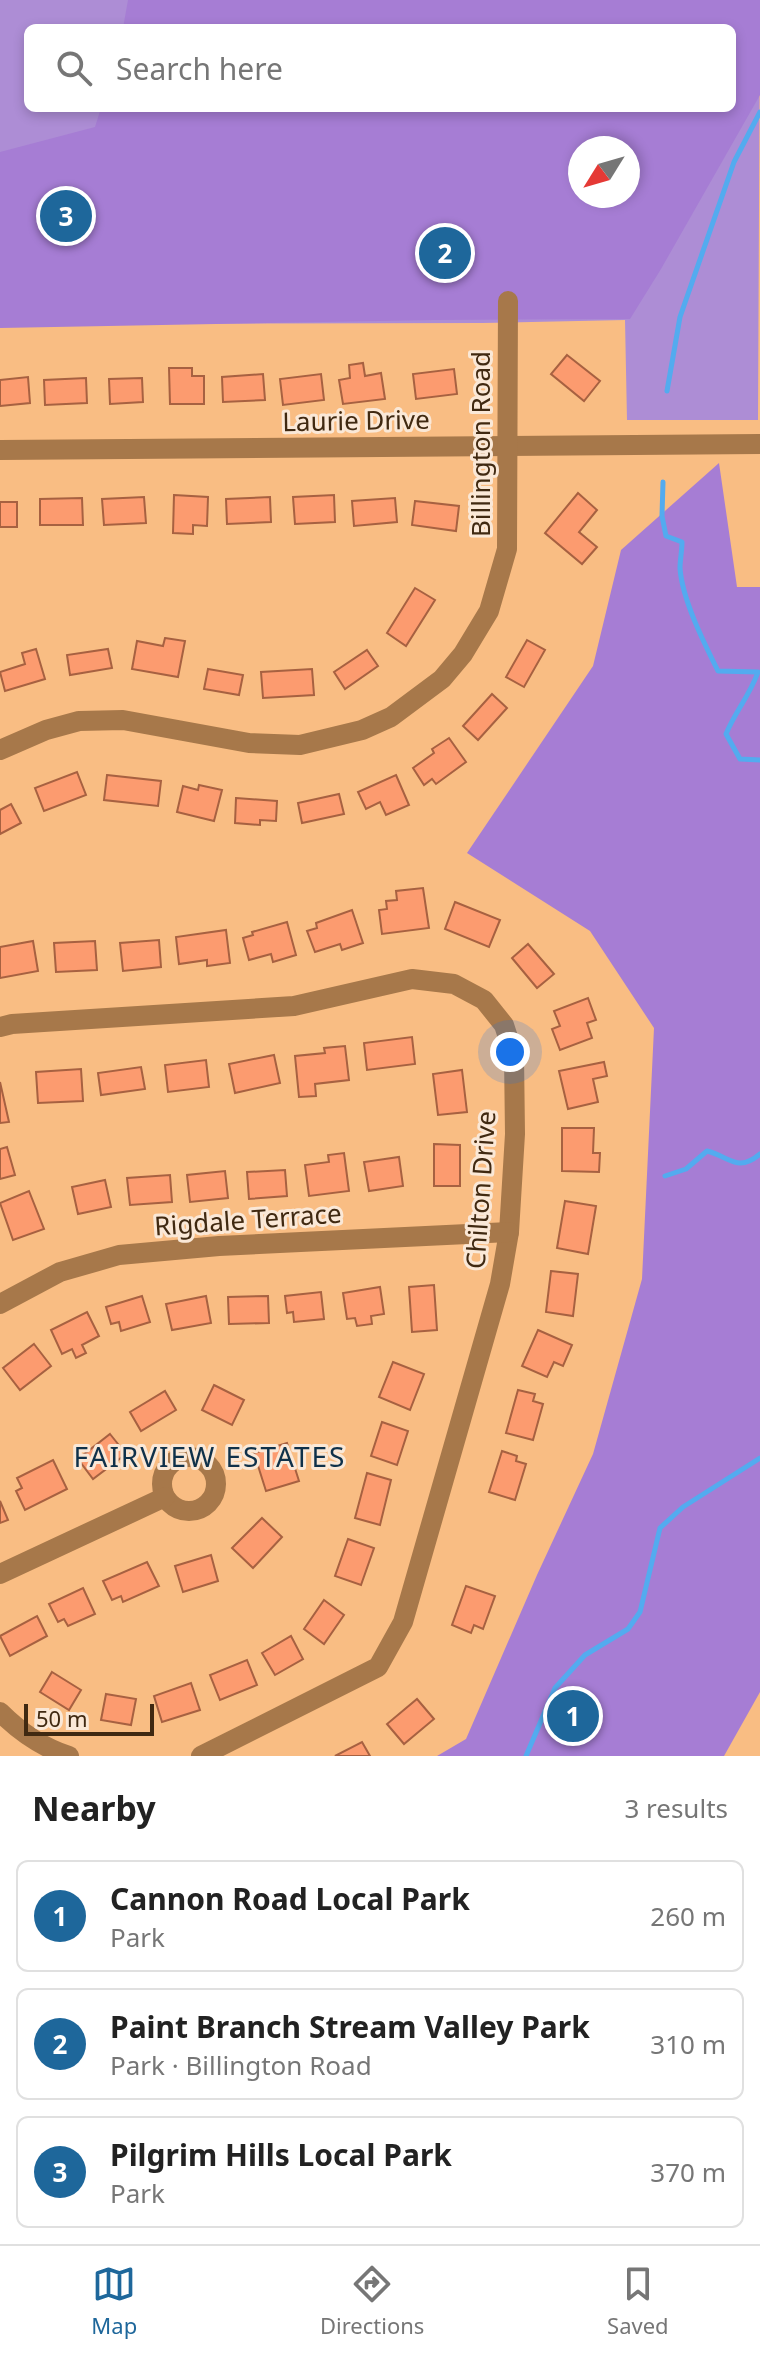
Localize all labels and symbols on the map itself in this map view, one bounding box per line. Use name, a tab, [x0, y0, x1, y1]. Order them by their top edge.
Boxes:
north arrow	[568, 136, 640, 208]
pin: 3	[40, 186, 92, 246]
pin: 2	[419, 223, 471, 283]
street label: Billington Road	[462, 351, 498, 537]
street label: Laurie Drive	[282, 401, 430, 439]
your location	[490, 1032, 530, 1072]
street label: Chilton Drive	[457, 1110, 503, 1270]
street label: Rigdale Terrace	[153, 1195, 343, 1244]
district label: FAIRVIEW ESTATES	[74, 1437, 346, 1475]
pin: 1	[547, 1686, 599, 1746]
scale bar	[24, 1700, 154, 1736]

